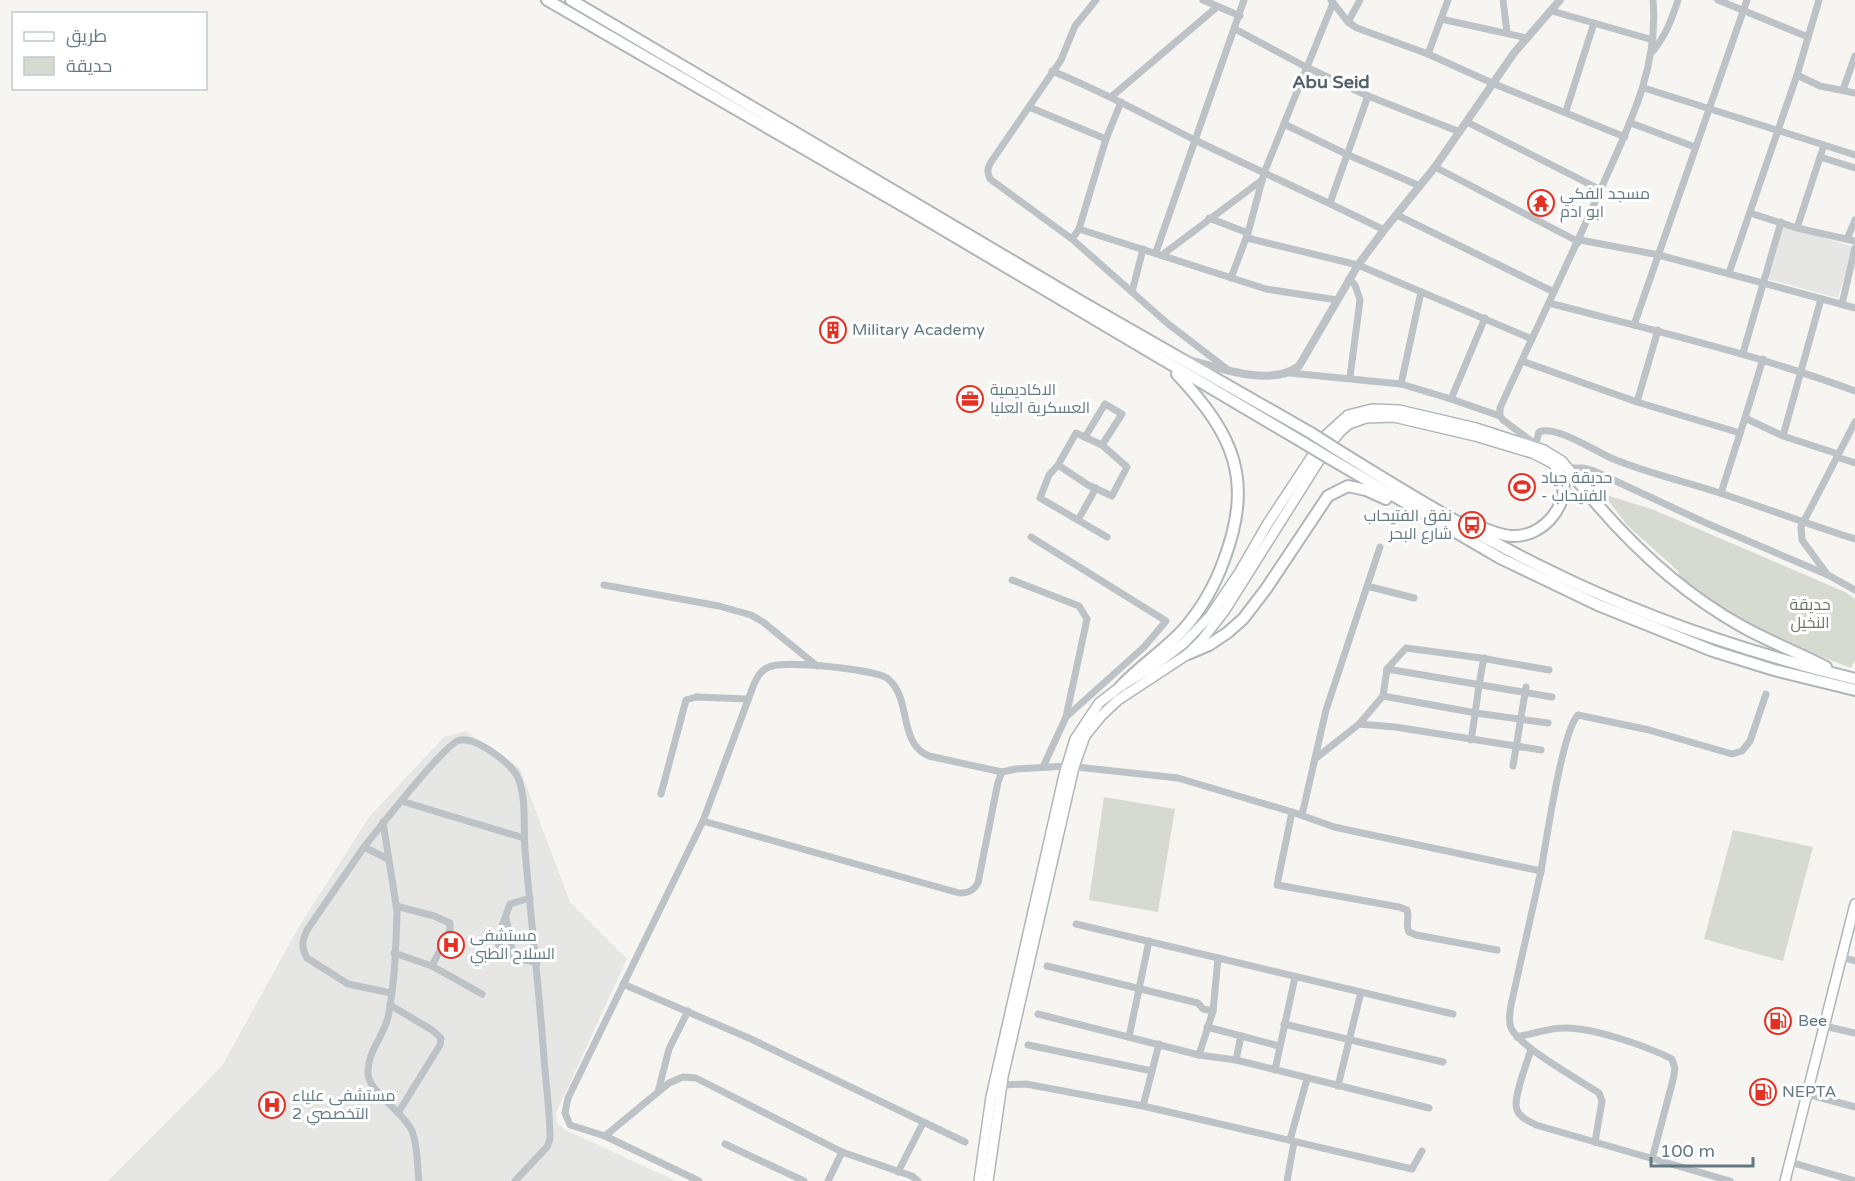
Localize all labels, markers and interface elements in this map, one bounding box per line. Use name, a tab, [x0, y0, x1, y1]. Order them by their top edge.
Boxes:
legend	[12, 12, 207, 90]
text: طريق	[66, 25, 107, 48]
text: حديقة	[66, 55, 112, 77]
district label: Abu Seid	[1292, 71, 1370, 93]
place label: مسجد الفكي ابو ادم	[1560, 184, 1650, 223]
temple icon: مسجد الفكي ابو ادم	[1526, 188, 1556, 218]
building icon: Military Academy	[818, 315, 848, 345]
place label: Military Academy	[852, 320, 985, 340]
place label: الاكاديمية العسكرية العليا	[990, 380, 1090, 418]
office icon: الاكاديمية العسكرية العليا	[955, 384, 985, 414]
place label: حديقة جياد - الفتيحاب	[1541, 468, 1612, 506]
sports icon: حديقة جياد - الفتيحاب	[1507, 472, 1537, 502]
place label: نفق الفتيحاب شارع البحر	[1364, 506, 1452, 545]
bus stop icon: نفق الفتيحاب شارع البحر	[1457, 510, 1487, 540]
park label: حديقة النخيل	[1789, 595, 1831, 633]
place label: مستشفى السلاح الطبي	[470, 926, 555, 967]
hospital icon: مستشفى السلاح الطبي	[436, 930, 466, 960]
fuel station icon: Bee	[1763, 1006, 1793, 1036]
place label: Bee	[1798, 1011, 1827, 1031]
fuel station icon: NEPTA	[1748, 1077, 1778, 1107]
place label: NEPTA	[1782, 1082, 1837, 1102]
place label: مستشفى علياء التخصصي 2	[292, 1086, 396, 1126]
hospital icon: مستشفى علياء التخصصي 2	[257, 1090, 287, 1120]
scale bar	[1651, 1130, 1753, 1168]
text: 100 m	[1660, 1140, 1715, 1162]

